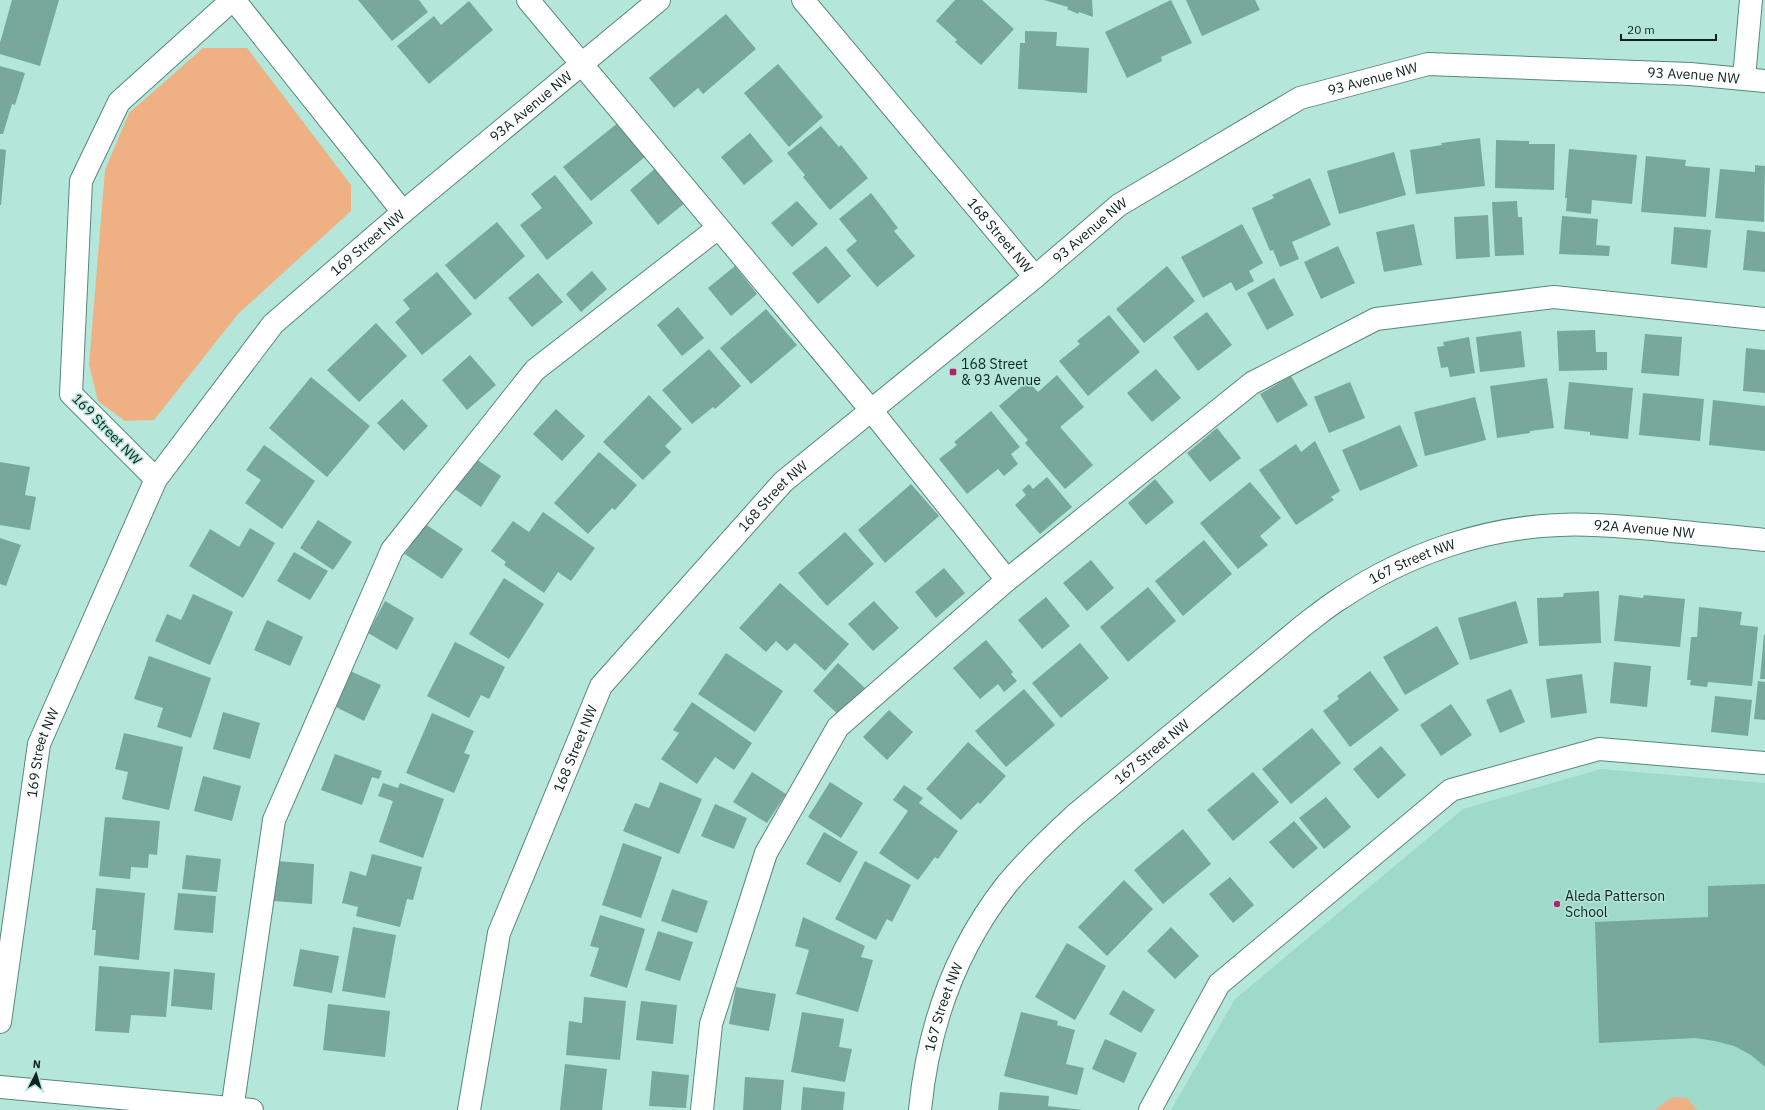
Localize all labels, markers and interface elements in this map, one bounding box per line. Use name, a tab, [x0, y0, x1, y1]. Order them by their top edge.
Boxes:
scale bar	[1621, 16, 1716, 42]
text: 20 m	[1627, 22, 1655, 37]
street label: 93 Avenue NW	[1326, 58, 1420, 99]
street label: 93 Avenue NW	[1647, 63, 1741, 88]
street label: 93A Avenue NW	[486, 67, 576, 146]
street label: 93 Avenue NW	[1049, 193, 1131, 267]
street label: 168 Street NW	[963, 194, 1037, 277]
street label: 169 Street NW	[326, 205, 409, 280]
place label: 168 Street & 93 Avenue	[961, 355, 1041, 389]
marker: 168 Street & 93 Avenue	[948, 367, 958, 377]
street label: 169 Street NW	[68, 389, 146, 469]
street label: 168 Street NW	[734, 456, 812, 535]
street label: 92A Avenue NW	[1593, 516, 1696, 542]
street label: 167 Street NW	[1365, 535, 1458, 588]
street label: 168 Street NW	[549, 702, 601, 795]
street label: 169 Street NW	[23, 705, 63, 799]
street label: 167 Street NW	[1110, 715, 1193, 788]
place label: Aleda Patterson School	[1565, 887, 1665, 921]
marker: Aleda Patterson School	[1552, 899, 1562, 909]
street label: 167 Street NW	[920, 959, 967, 1053]
north arrow	[16, 1054, 56, 1094]
text: N	[32, 1057, 41, 1071]

